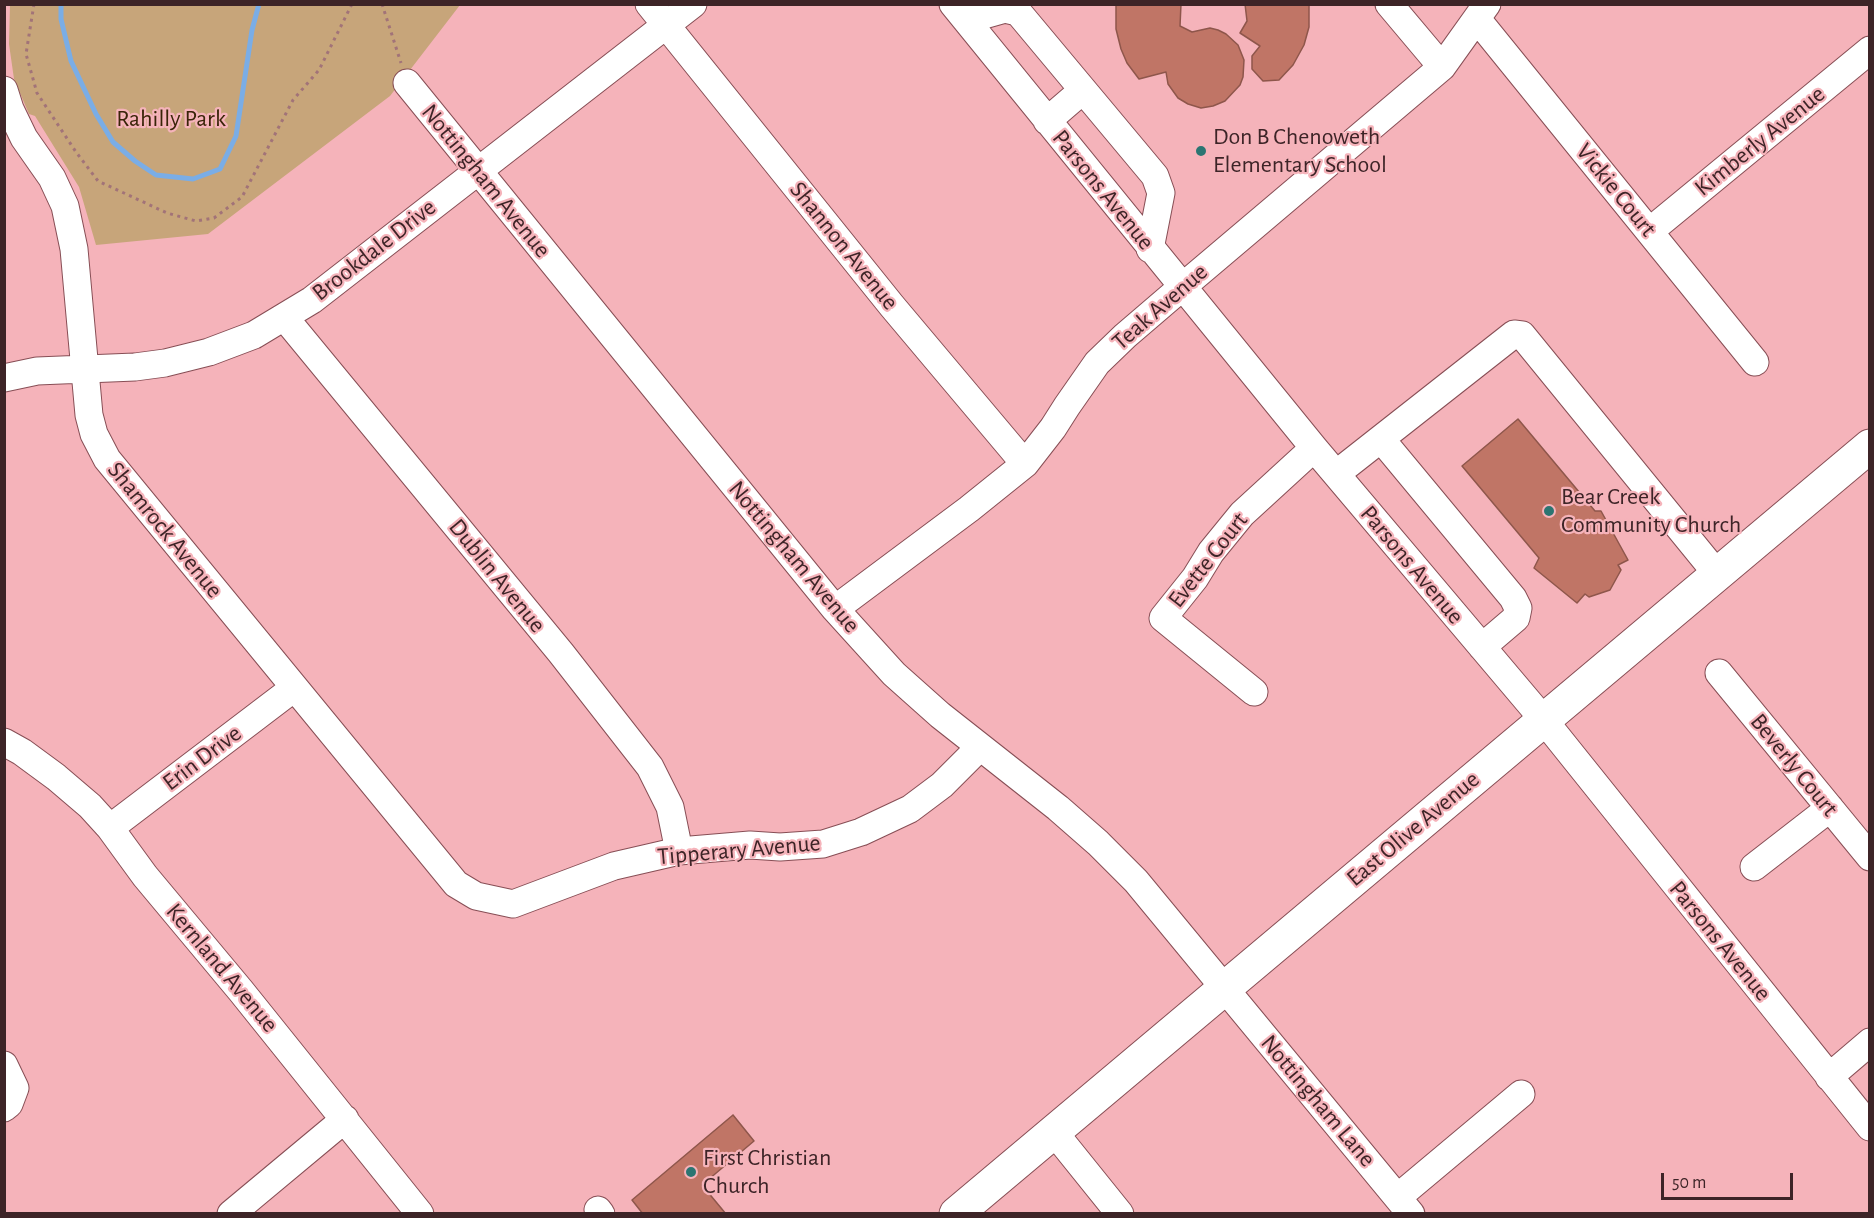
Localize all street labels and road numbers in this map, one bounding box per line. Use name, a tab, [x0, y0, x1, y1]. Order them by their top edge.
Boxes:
street label: Kimberly Avenue	[1689, 80, 1831, 202]
street label: Nottingham Avenue	[415, 98, 557, 264]
street label: Parsons Avenue	[1046, 124, 1160, 256]
street label: Vickie Court	[1570, 138, 1662, 242]
street label: Shannon Avenue	[783, 176, 905, 316]
street label: Brookdale Drive	[306, 193, 442, 307]
street label: Teak Avenue	[1106, 258, 1214, 356]
street label: Shamrock Avenue	[101, 456, 229, 604]
street label: Nottingham Avenue	[722, 475, 866, 639]
street label: Parsons Avenue	[1354, 500, 1470, 630]
street label: Evette Court	[1162, 507, 1254, 613]
street label: Dublin Avenue	[442, 513, 552, 639]
street label: Beverly Court	[1744, 708, 1844, 822]
street label: Erin Drive	[157, 719, 247, 797]
street label: East Olive Avenue	[1341, 765, 1485, 893]
street label: Tipperary Avenue	[656, 829, 822, 871]
street label: Parsons Avenue	[1663, 875, 1777, 1007]
street label: Kernland Avenue	[160, 898, 284, 1038]
street label: Nottingham Lane	[1254, 1029, 1382, 1173]

